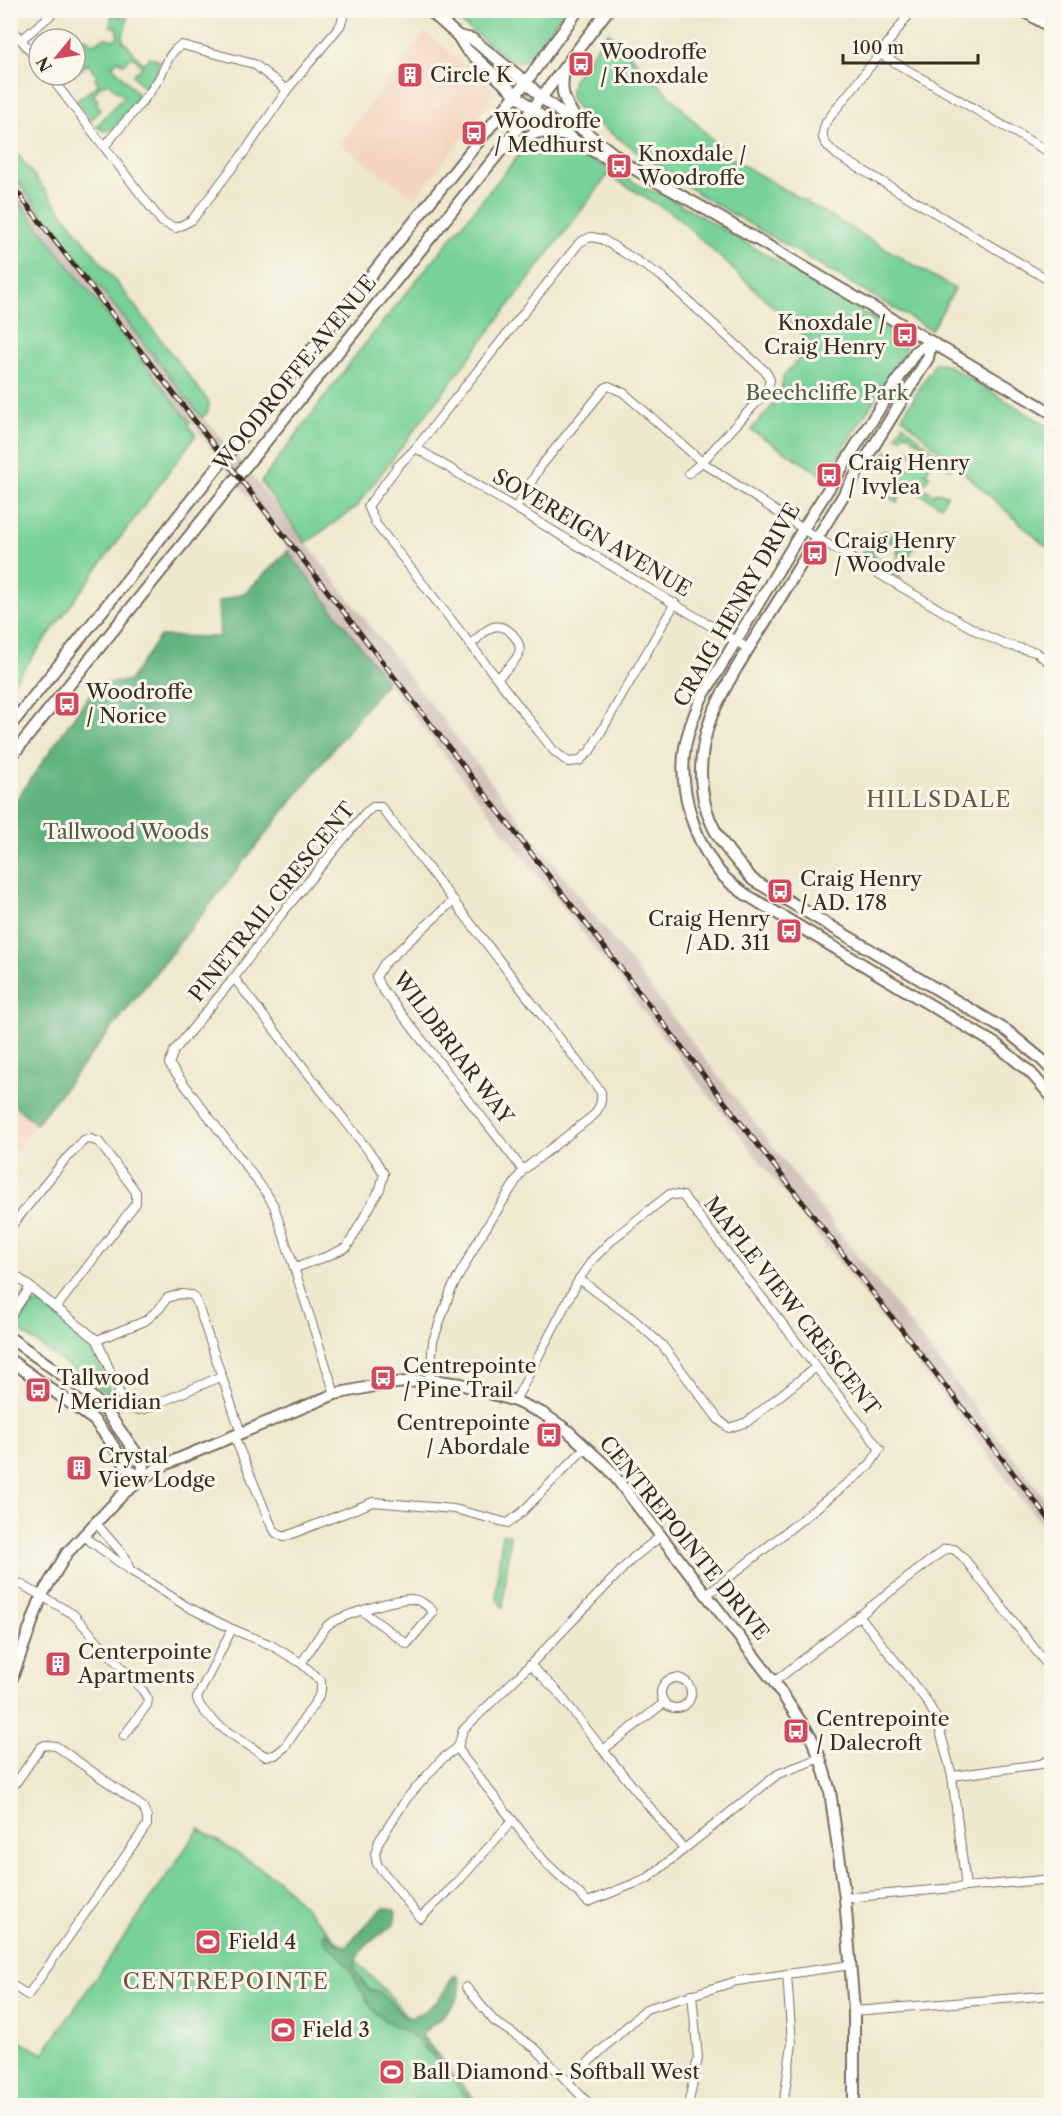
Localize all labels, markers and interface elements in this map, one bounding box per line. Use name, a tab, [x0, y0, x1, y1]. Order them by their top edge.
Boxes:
north arrow	[27, 27, 87, 87]
scale bar	[843, 27, 978, 65]
text: 100 m	[852, 37, 904, 59]
place label: Woodroffe / Knoxdale	[599, 39, 709, 88]
bus stop icon: Woodroffe / Knoxdale	[566, 49, 596, 79]
text: N	[32, 53, 56, 76]
building icon: Circle K	[395, 60, 425, 90]
place label: Circle K	[430, 62, 513, 87]
place label: Woodroffe / Medhurst	[493, 108, 604, 157]
bus stop icon: Woodroffe / Medhurst	[459, 118, 489, 148]
place label: Knoxdale / Woodroffe	[637, 141, 747, 190]
bus stop icon: Knoxdale / Woodroffe	[604, 151, 634, 181]
street label: WOODROFFE AVENUE	[207, 270, 381, 476]
place label: Knoxdale / Craig Henry	[764, 310, 886, 359]
bus stop icon: Knoxdale / Craig Henry	[890, 320, 920, 350]
park label: Beechcliffe Park	[745, 380, 909, 405]
place label: Craig Henry / Ivylea	[848, 450, 970, 499]
bus stop icon: Craig Henry / Ivylea	[814, 460, 844, 490]
street label: SOVEREIGN AVENUE	[489, 463, 696, 602]
street label: CRAIG HENRY DRIVE	[668, 498, 805, 711]
place label: Craig Henry / Woodvale	[834, 528, 956, 577]
bus stop icon: Craig Henry / Woodvale	[800, 538, 830, 568]
place label: Woodroffe / Norice	[85, 679, 193, 728]
bus stop icon: Woodroffe / Norice	[52, 689, 82, 719]
district label: HILLSDALE	[866, 786, 1012, 813]
street label: PINETRAIL CRESCENT	[183, 797, 360, 1006]
park label: Tallwood Woods	[43, 819, 209, 844]
place label: Craig Henry / AD. 178	[800, 866, 922, 915]
bus stop icon: Craig Henry / AD. 178	[765, 876, 795, 906]
place label: Craig Henry / AD. 311	[648, 906, 770, 955]
bus stop icon: Craig Henry / AD. 311	[774, 916, 804, 946]
street label: WILDBRIAR WAY	[387, 966, 520, 1130]
street label: MAPLE VIEW CRESCENT	[699, 1191, 886, 1420]
place label: Centrepointe / Pine Trail	[403, 1353, 536, 1402]
bus stop icon: Centrepointe / Pine Trail	[368, 1363, 398, 1393]
place label: Tallwood / Meridian	[57, 1365, 161, 1414]
bus stop icon: Tallwood / Meridian	[23, 1375, 53, 1405]
place label: Centrepointe / Abordale	[397, 1410, 530, 1459]
bus stop icon: Centrepointe / Abordale	[534, 1420, 564, 1450]
street label: CENTREPOINTE DRIVE	[594, 1431, 774, 1645]
place label: Crystal View Lodge	[97, 1443, 215, 1492]
building icon: Crystal View Lodge	[64, 1453, 94, 1483]
place label: Centerpointe Apartments	[77, 1639, 212, 1688]
building icon: Centerpointe Apartments	[43, 1649, 73, 1679]
place label: Centrepointe / Dalecroft	[816, 1706, 949, 1755]
bus stop icon: Centrepointe / Dalecroft	[781, 1716, 811, 1746]
sports icon: Field 4	[193, 1927, 223, 1957]
place label: Field 4	[228, 1929, 297, 1954]
district label: CENTREPOINTE	[123, 1968, 329, 1995]
sports icon: Field 3	[268, 2015, 298, 2045]
place label: Field 3	[302, 2017, 370, 2042]
sports icon: Ball Diamond - Softball West	[377, 2057, 407, 2087]
place label: Ball Diamond - Softball West	[412, 2059, 700, 2084]

